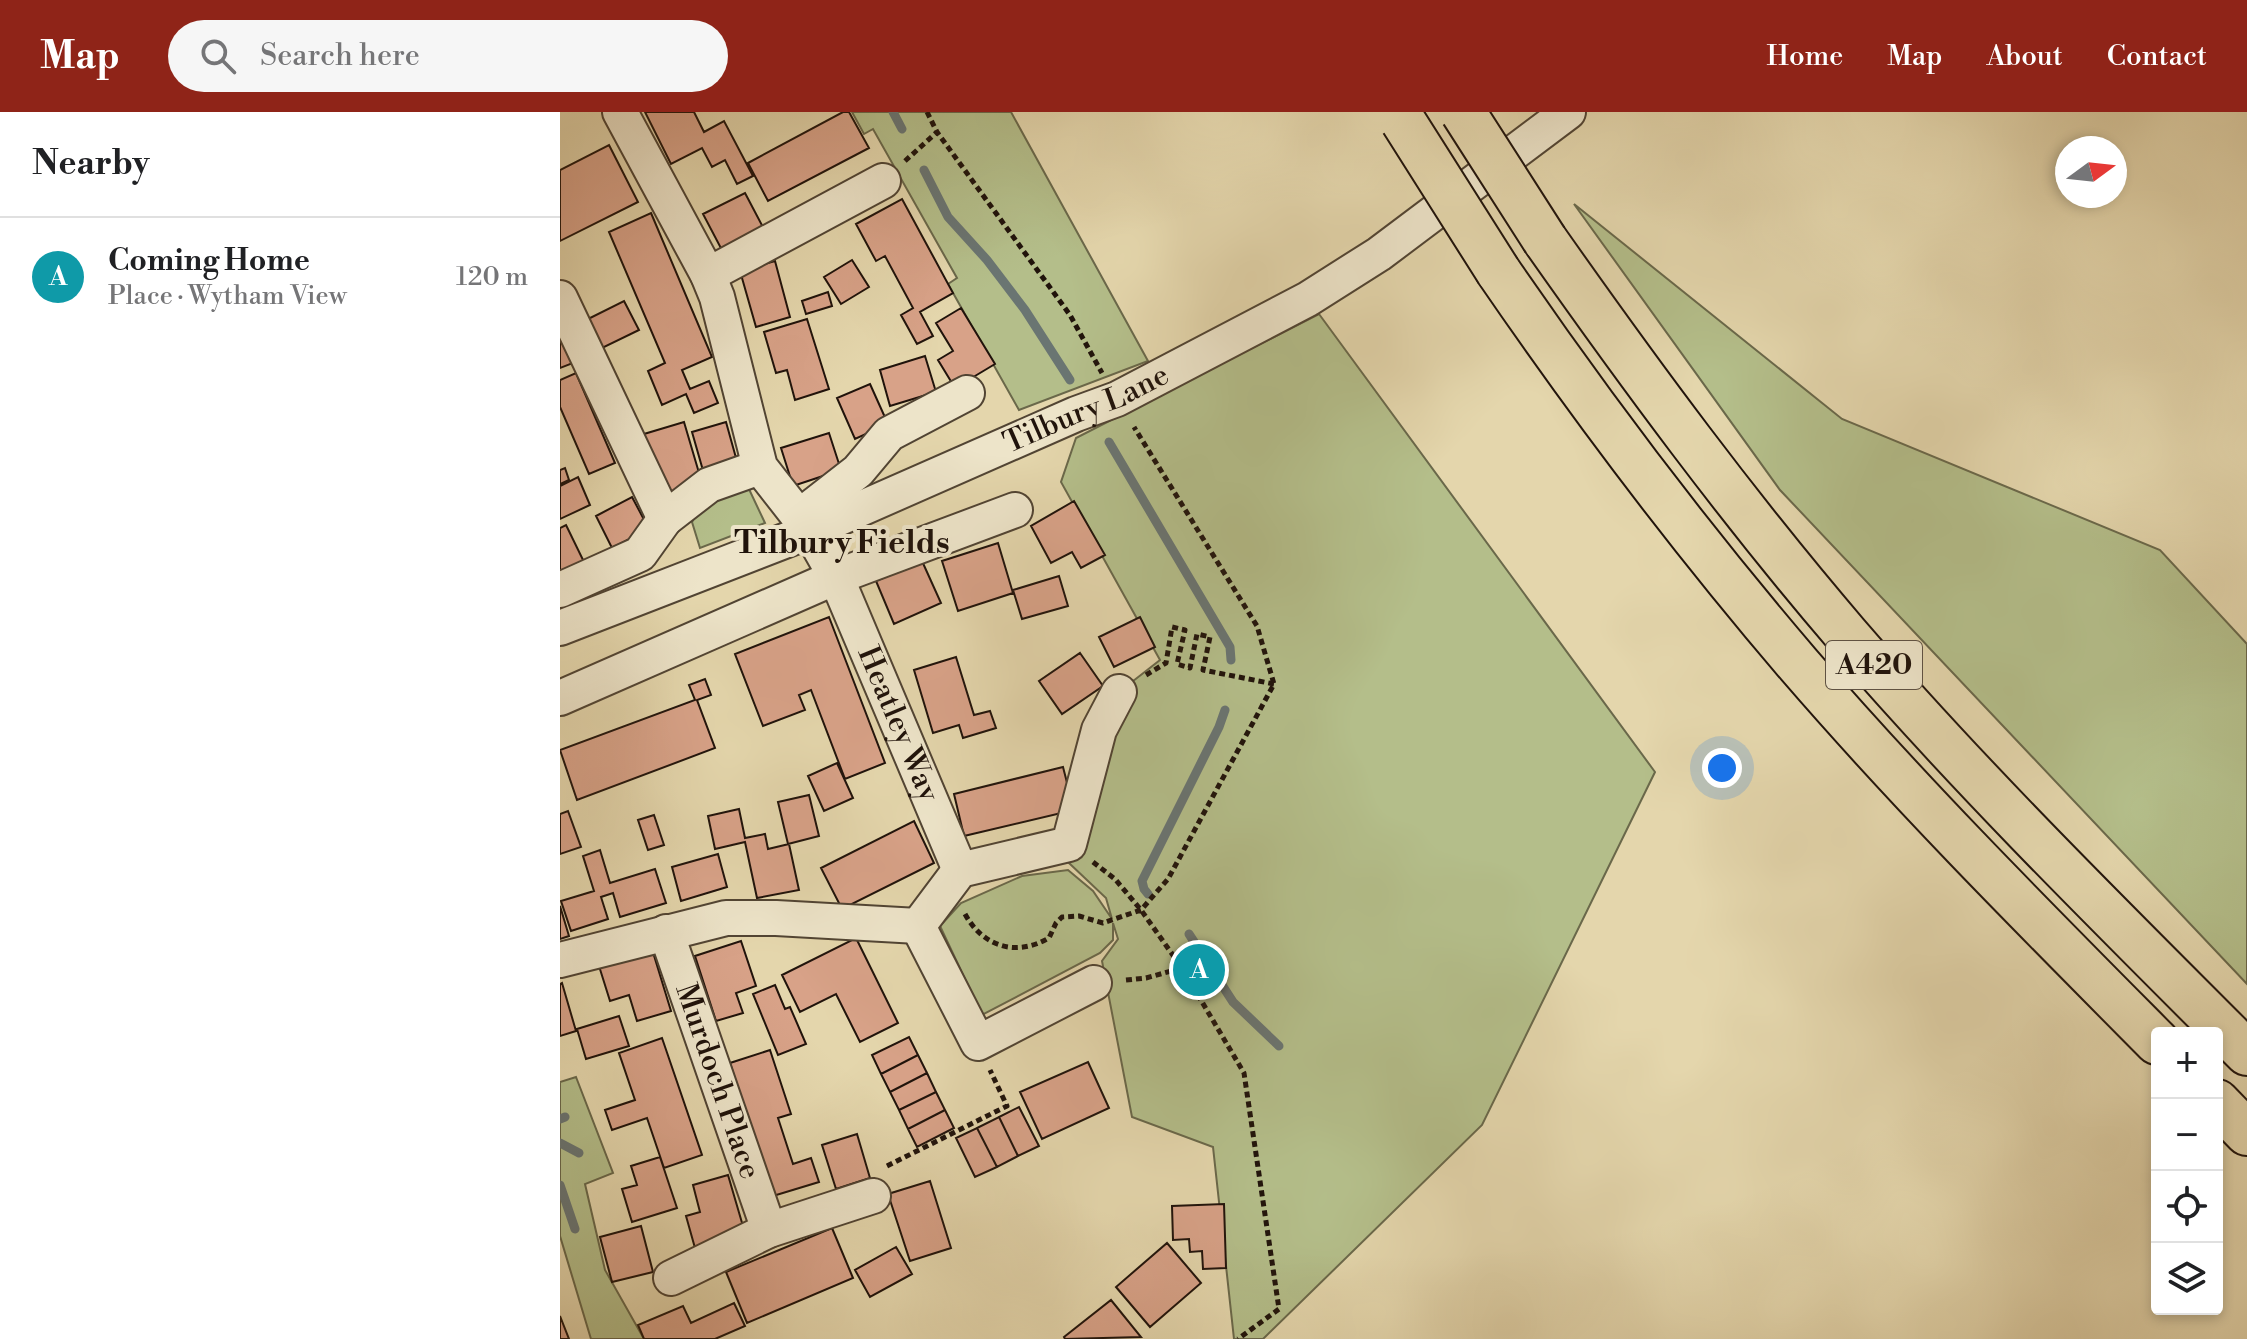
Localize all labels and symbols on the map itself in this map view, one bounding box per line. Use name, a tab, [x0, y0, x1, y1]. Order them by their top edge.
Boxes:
north arrow	[2055, 136, 2127, 208]
street label: Tilbury Lane	[998, 356, 1175, 462]
district label: Tilbury Fields	[734, 523, 950, 563]
street label: Heatley Way	[849, 641, 948, 808]
road number: A420	[1826, 641, 1922, 689]
your location	[1702, 748, 1742, 788]
pin: A	[1173, 940, 1225, 1000]
street label: Murdoch Place	[666, 979, 769, 1184]

